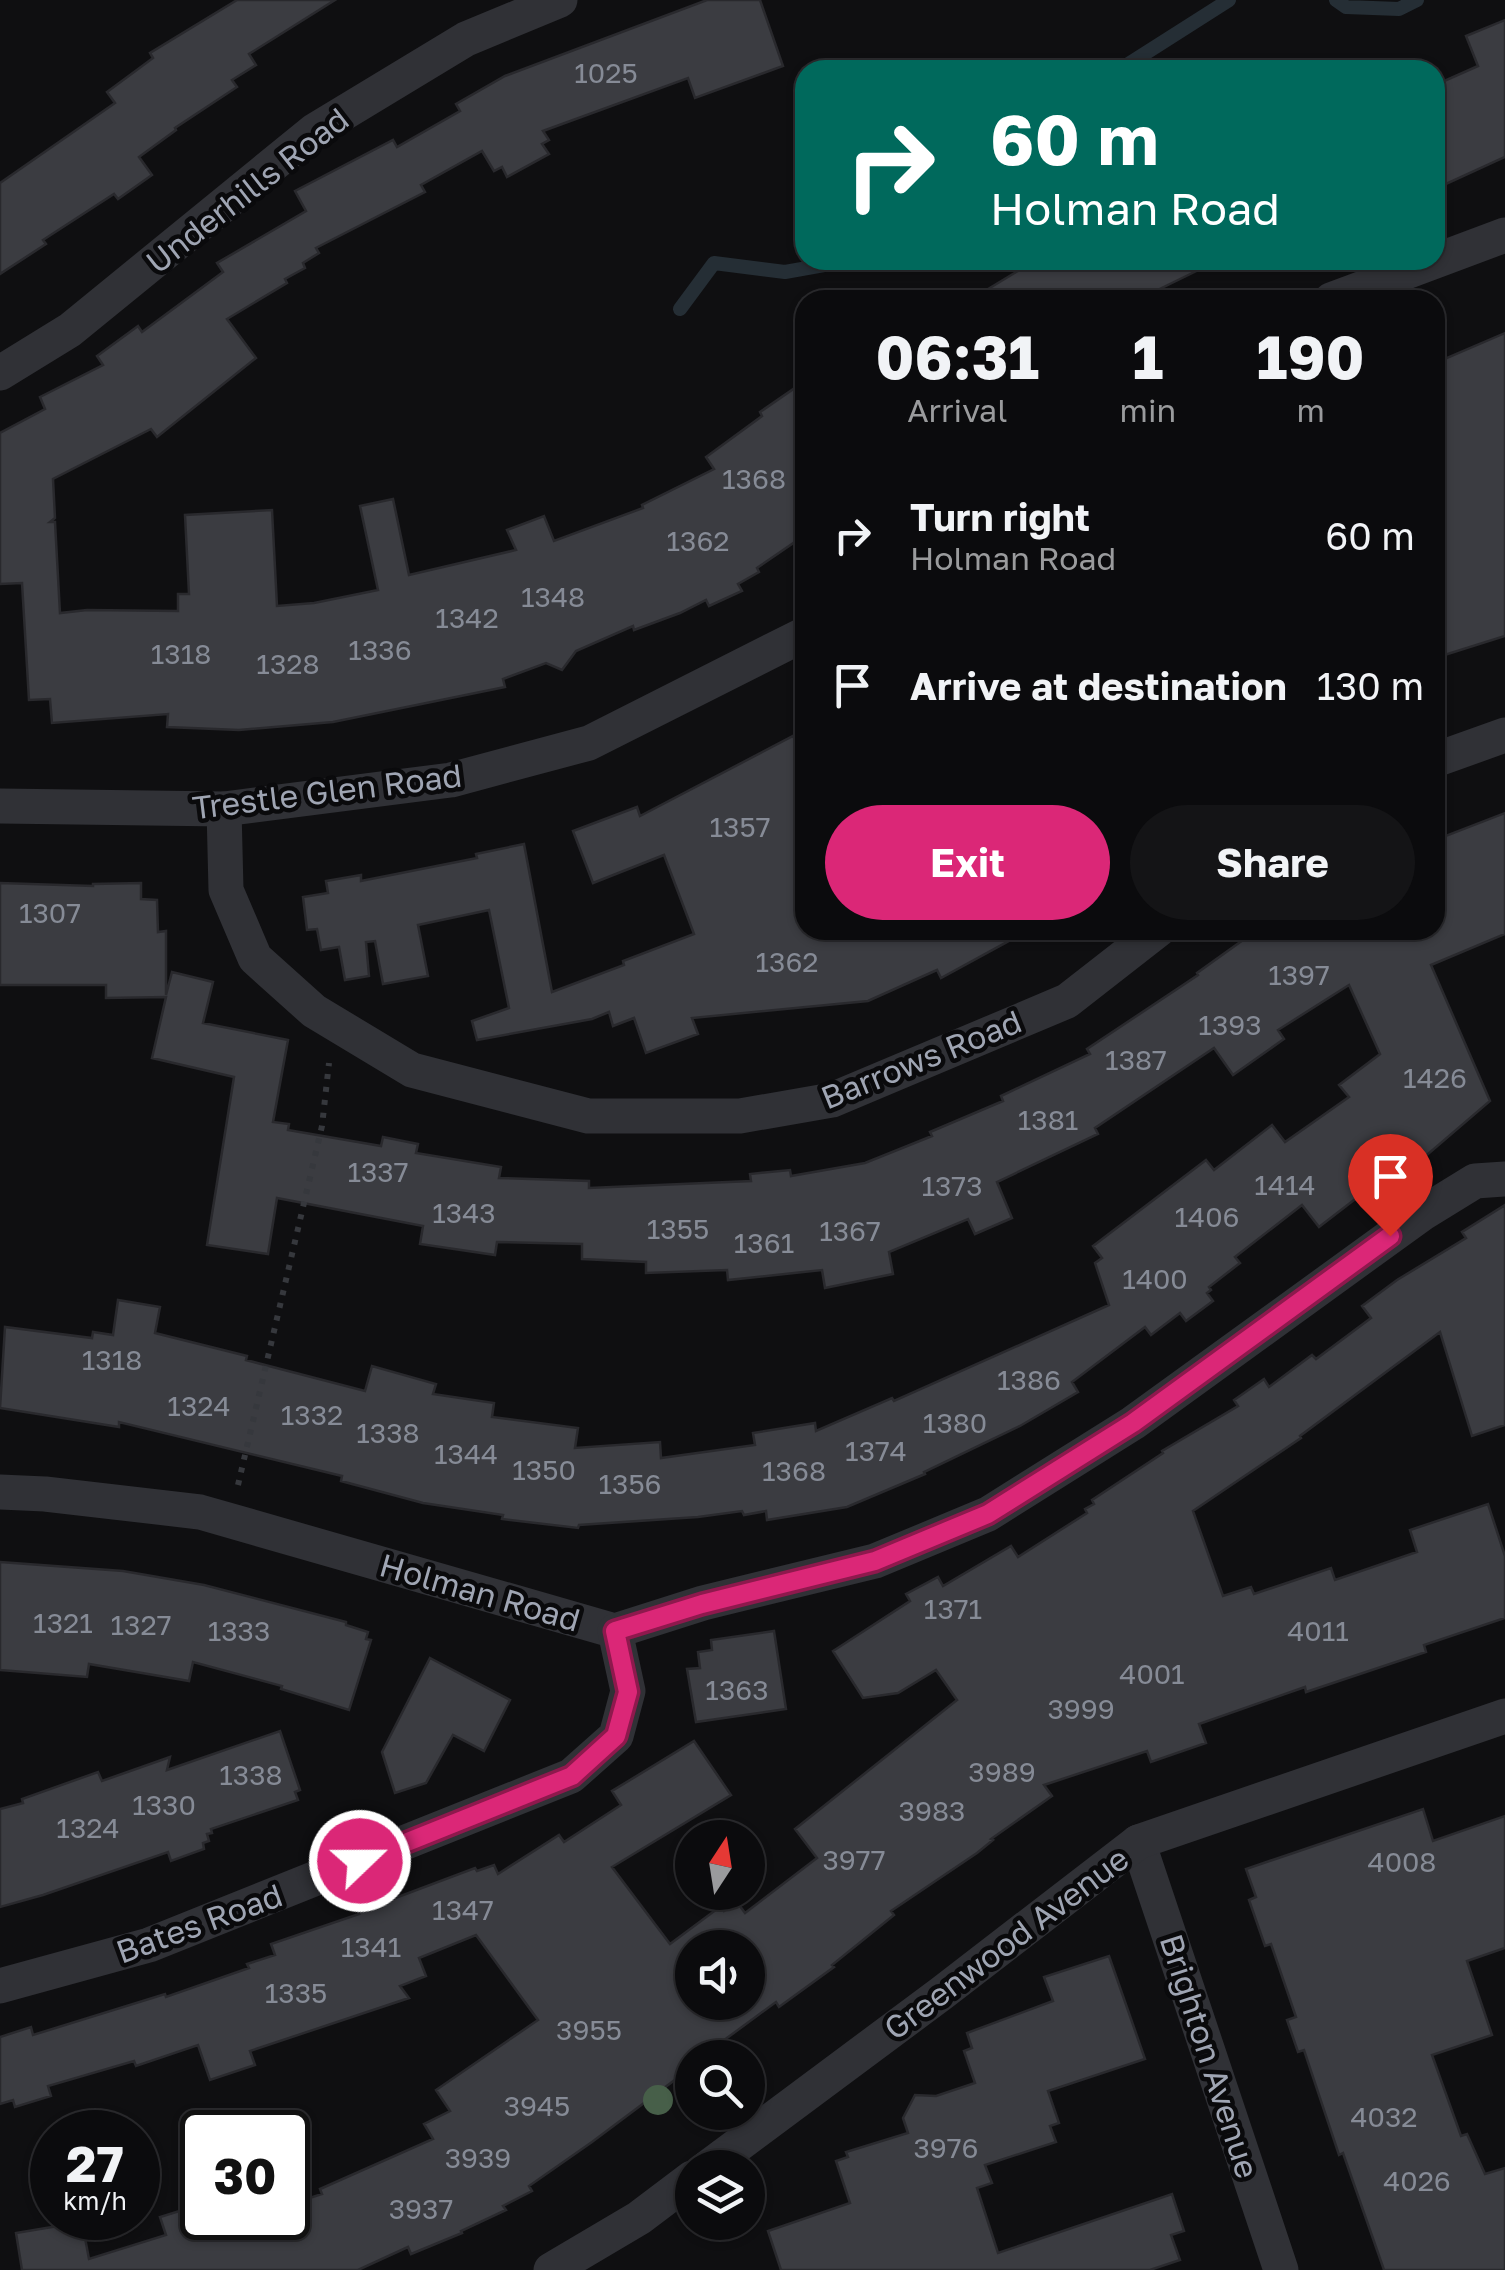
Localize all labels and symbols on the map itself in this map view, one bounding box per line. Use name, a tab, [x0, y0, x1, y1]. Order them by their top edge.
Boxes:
house number: 1025	[574, 56, 638, 89]
street label: Underhills Road	[138, 99, 356, 281]
house number: 1368	[722, 462, 786, 495]
house number: 1362	[666, 524, 730, 557]
house number: 1348	[521, 580, 585, 613]
house number: 1342	[435, 601, 499, 634]
house number: 1336	[348, 633, 412, 666]
house number: 1318	[151, 637, 211, 670]
house number: 1328	[256, 647, 320, 680]
street label: Trestle Glen Road	[190, 756, 464, 826]
house number: 1357	[709, 810, 771, 843]
house number: 1307	[19, 896, 81, 929]
house number: 1362	[755, 945, 819, 978]
house number: 1397	[1268, 958, 1330, 991]
street label: Barrows Road	[815, 1002, 1027, 1116]
house number: 1393	[1198, 1008, 1262, 1041]
house number: 1387	[1105, 1043, 1167, 1076]
house number: 1426	[1403, 1061, 1467, 1094]
house number: 1381	[1018, 1103, 1078, 1136]
pin	[1348, 1134, 1433, 1237]
house number: 1337	[347, 1155, 409, 1188]
house number: 1414	[1254, 1168, 1316, 1201]
house number: 1373	[921, 1169, 983, 1202]
house number: 1343	[432, 1196, 496, 1229]
house number: 1406	[1175, 1200, 1239, 1233]
house number: 1355	[647, 1212, 709, 1245]
house number: 1367	[819, 1214, 881, 1247]
house number: 1361	[734, 1226, 794, 1259]
house number: 1400	[1122, 1262, 1188, 1295]
house number: 1318	[82, 1343, 142, 1376]
house number: 1386	[997, 1363, 1061, 1396]
house number: 1324	[167, 1389, 231, 1422]
house number: 1332	[281, 1398, 343, 1431]
house number: 1380	[923, 1406, 987, 1439]
house number: 1338	[356, 1416, 420, 1449]
house number: 1374	[845, 1434, 907, 1467]
house number: 1344	[434, 1437, 498, 1470]
house number: 1350	[512, 1453, 576, 1486]
house number: 1368	[762, 1454, 826, 1487]
house number: 1356	[598, 1467, 662, 1500]
street label: Holman Road	[376, 1545, 584, 1639]
house number: 1371	[924, 1592, 982, 1625]
house number: 1321	[33, 1606, 93, 1639]
house number: 1327	[110, 1608, 172, 1641]
house number: 1333	[208, 1614, 270, 1647]
house number: 4011	[1287, 1614, 1349, 1647]
house number: 4001	[1119, 1657, 1185, 1690]
house number: 1363	[705, 1673, 769, 1706]
house number: 3999	[1047, 1692, 1115, 1725]
house number: 3989	[968, 1755, 1036, 1788]
house number: 1338	[219, 1758, 283, 1791]
house number: 1330	[132, 1788, 196, 1821]
house number: 3983	[899, 1794, 965, 1827]
position arrow	[308, 1809, 412, 1913]
house number: 1324	[56, 1811, 120, 1844]
north arrow	[675, 1820, 765, 1910]
street label: Greenwood Avenue	[876, 1839, 1136, 2047]
house number: 3977	[822, 1843, 886, 1876]
house number: 4008	[1368, 1845, 1436, 1878]
street label: Bates Road	[111, 1875, 287, 1971]
house number: 1347	[432, 1893, 494, 1926]
street label: Brighton Avenue	[1153, 1929, 1267, 2183]
house number: 1341	[341, 1930, 401, 1963]
house number: 1335	[265, 1976, 327, 2009]
house number: 3955	[556, 2013, 622, 2046]
house number: 3945	[504, 2089, 570, 2122]
house number: 4032	[1350, 2100, 1418, 2133]
speed limit sign: 30	[180, 2110, 310, 2240]
house number: 3976	[913, 2131, 979, 2164]
house number: 3939	[445, 2141, 511, 2174]
house number: 4026	[1383, 2164, 1451, 2197]
house number: 3937	[389, 2192, 453, 2225]

